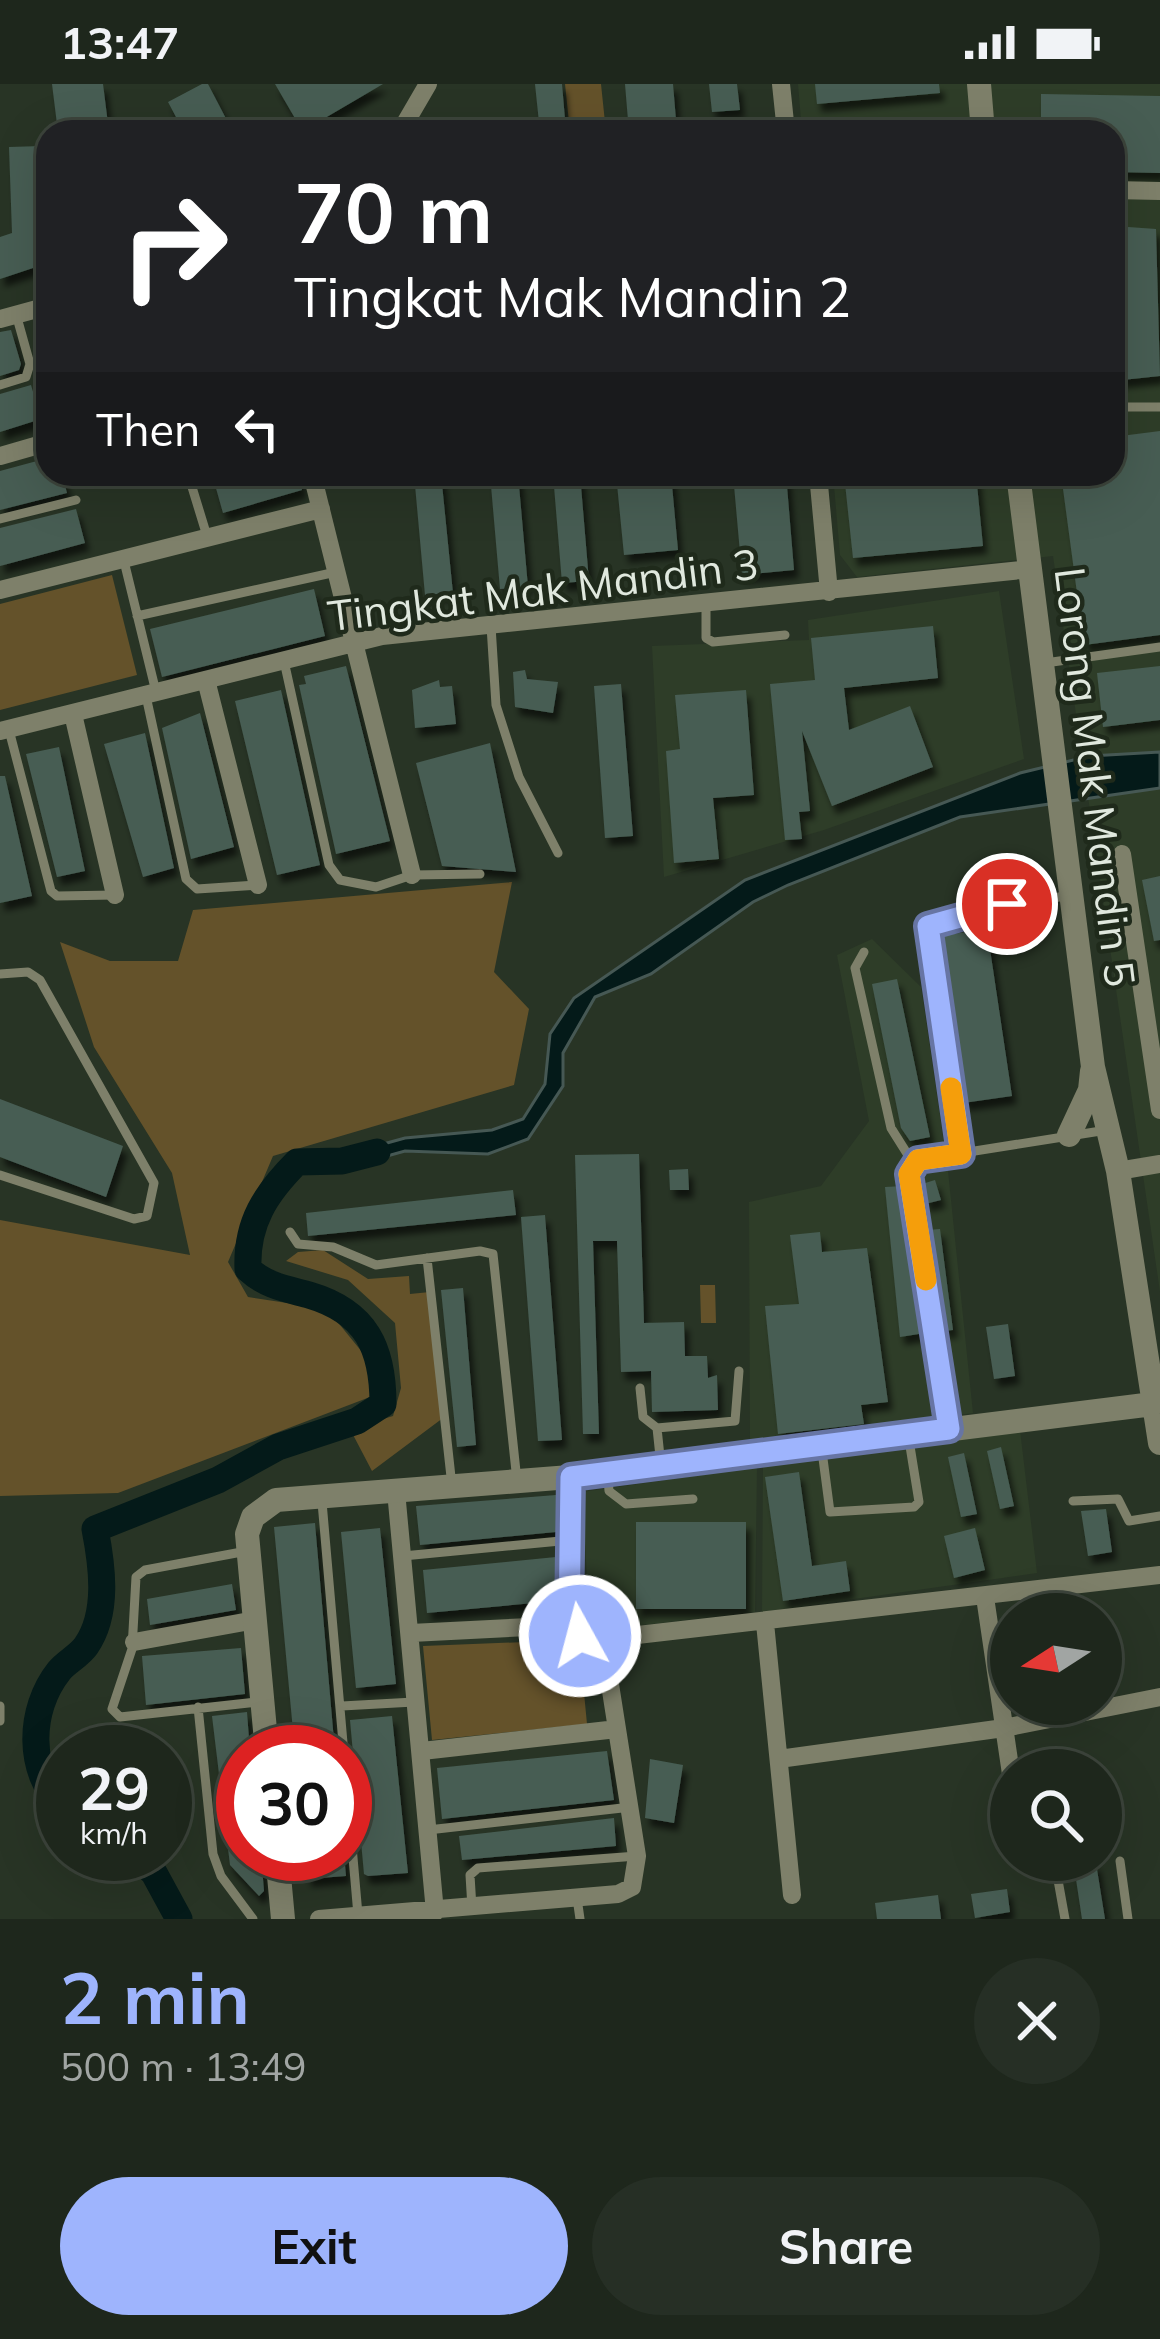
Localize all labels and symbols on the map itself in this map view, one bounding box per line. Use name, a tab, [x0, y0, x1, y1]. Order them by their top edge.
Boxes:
street label: Tingkat Mak Mandin 3	[325, 537, 761, 642]
street label: Lorong Mak Mandin 5	[1043, 564, 1148, 990]
pin	[956, 853, 1058, 955]
position arrow	[517, 1573, 643, 1699]
north arrow	[990, 1593, 1122, 1725]
speed limit sign: 30	[216, 1725, 372, 1881]

